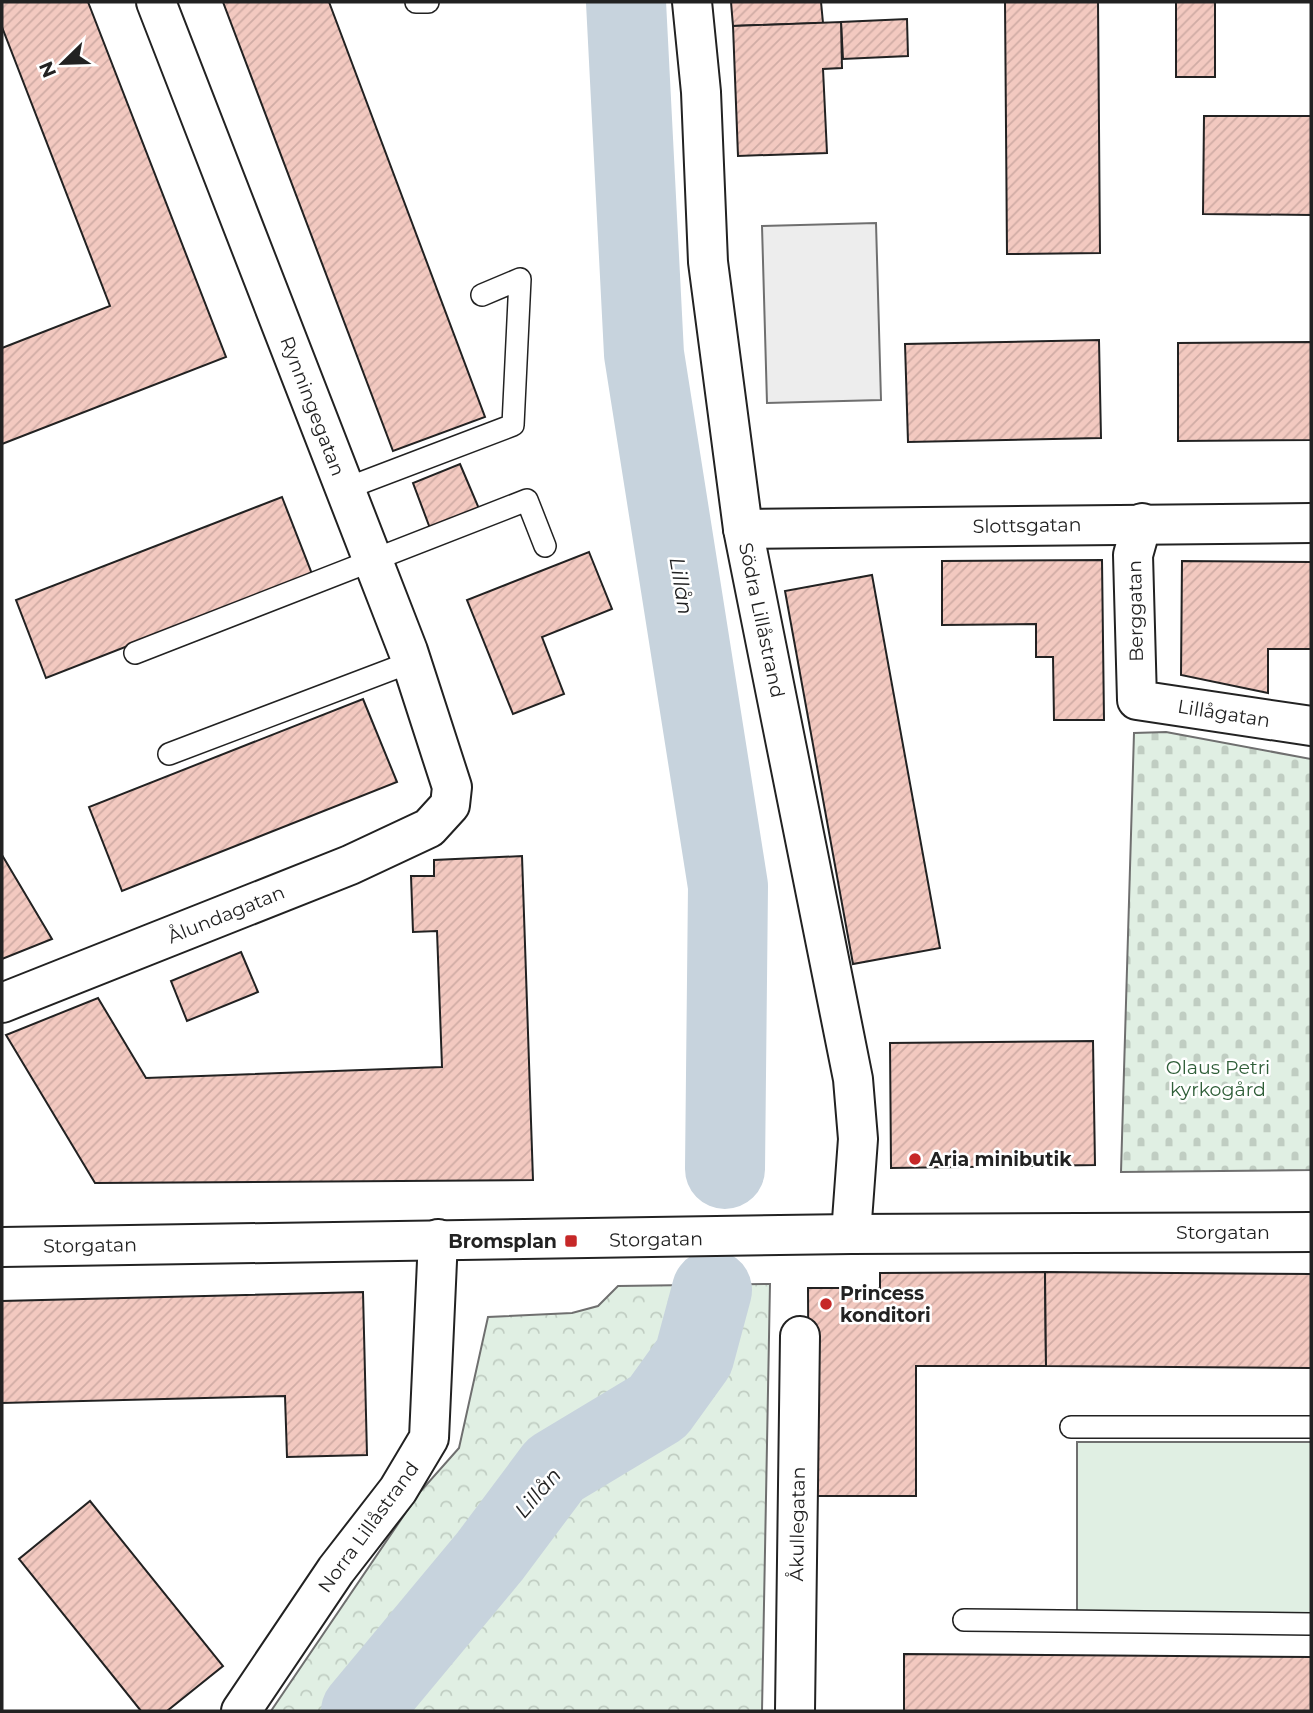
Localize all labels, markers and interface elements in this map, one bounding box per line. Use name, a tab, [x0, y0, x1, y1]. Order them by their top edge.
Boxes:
north arrow	[28, 28, 98, 98]
text: N	[34, 58, 61, 81]
street label: Rynningegatan	[275, 333, 350, 479]
street label: Slottsgatan	[972, 513, 1082, 538]
street label: Södra Lillåstrand	[734, 540, 789, 700]
water label: Lillån	[665, 555, 698, 616]
street label: Berggatan	[1123, 560, 1148, 662]
street label: Lillågatan	[1176, 695, 1272, 732]
street label: Ålundagatan	[164, 881, 288, 948]
park label: Olaus Petri kyrkogård	[1166, 1056, 1270, 1101]
place label: Aria minibutik	[928, 1148, 1072, 1171]
marker: Aria minibutik	[907, 1151, 923, 1167]
street label: Storgatan	[1176, 1221, 1270, 1244]
street label: Storgatan	[609, 1227, 703, 1252]
place label: Bromsplan	[448, 1230, 557, 1253]
street label: Storgatan	[43, 1233, 137, 1258]
marker: Bromsplan	[563, 1233, 579, 1249]
place label: Princess konditori	[840, 1282, 931, 1327]
marker: Princess konditori	[818, 1296, 834, 1312]
street label: Norra Lillåstrand	[313, 1457, 424, 1597]
water label: Lillån	[509, 1463, 566, 1523]
street label: Åkullegatan	[785, 1466, 810, 1582]

